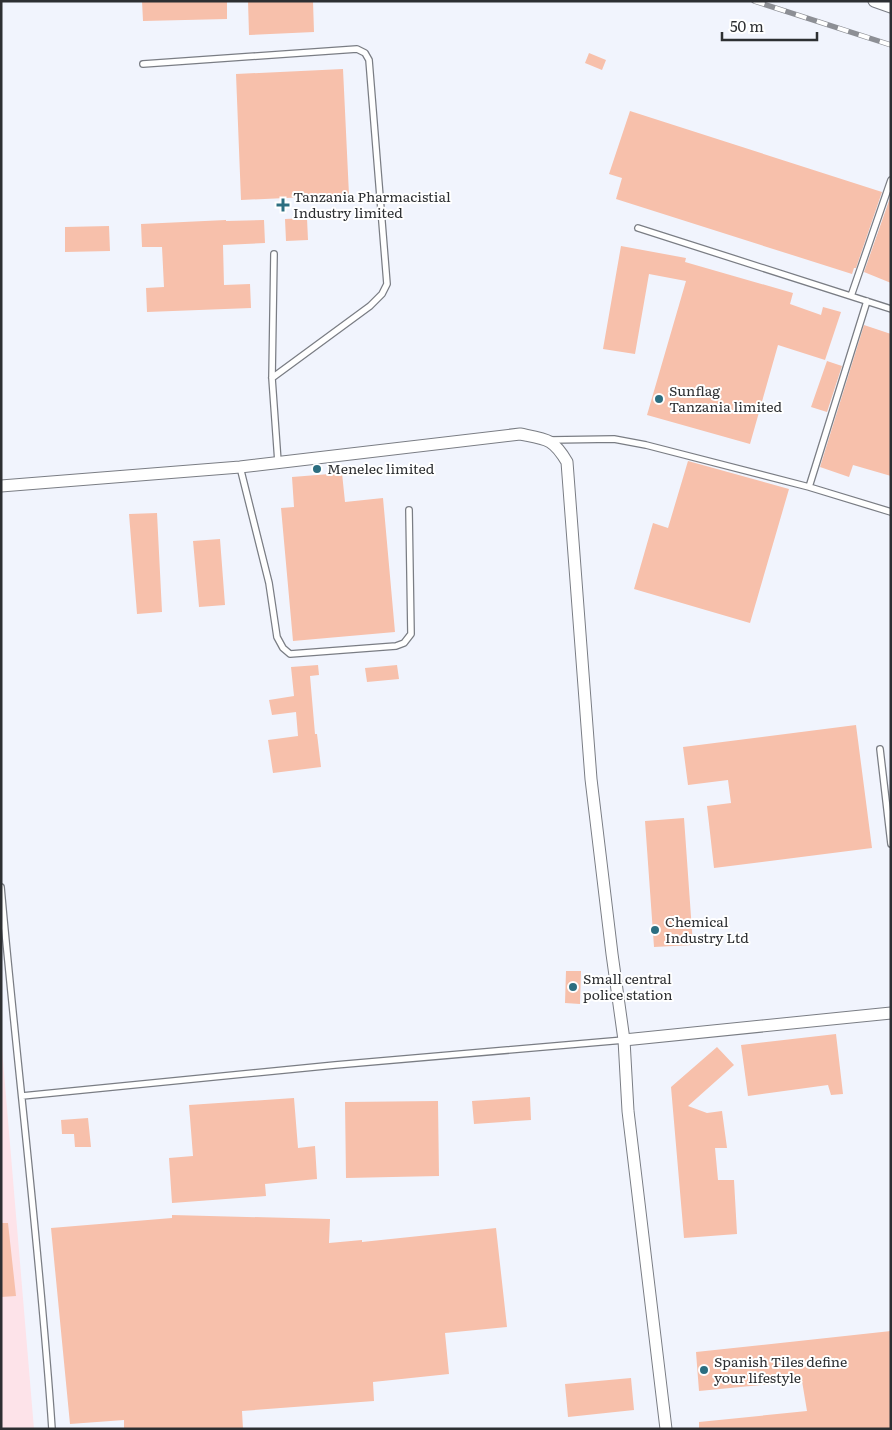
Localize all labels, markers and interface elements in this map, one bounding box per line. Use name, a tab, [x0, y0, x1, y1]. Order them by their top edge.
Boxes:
scale bar	[722, 10, 817, 42]
text: 50 m	[730, 14, 764, 37]
place label: Tanzania Pharmacistial Industry limited	[293, 186, 451, 222]
marker: Tanzania Pharmacistial Industry limited	[277, 199, 289, 211]
place label: Sunflag Tanzania limited	[669, 380, 783, 416]
marker: Sunflag Tanzania limited	[653, 393, 665, 405]
place label: Menelec limited	[327, 458, 435, 478]
marker: Menelec limited	[311, 463, 323, 475]
place label: Chemical Industry Ltd	[665, 911, 749, 947]
marker: Chemical Industry Ltd	[649, 924, 661, 936]
place label: Small central police station	[583, 968, 672, 1004]
marker: Small central police station	[567, 981, 579, 993]
place label: Spanish Tiles define your lifestyle	[714, 1351, 847, 1387]
marker: Spanish Tiles define your lifestyle	[698, 1364, 710, 1376]

